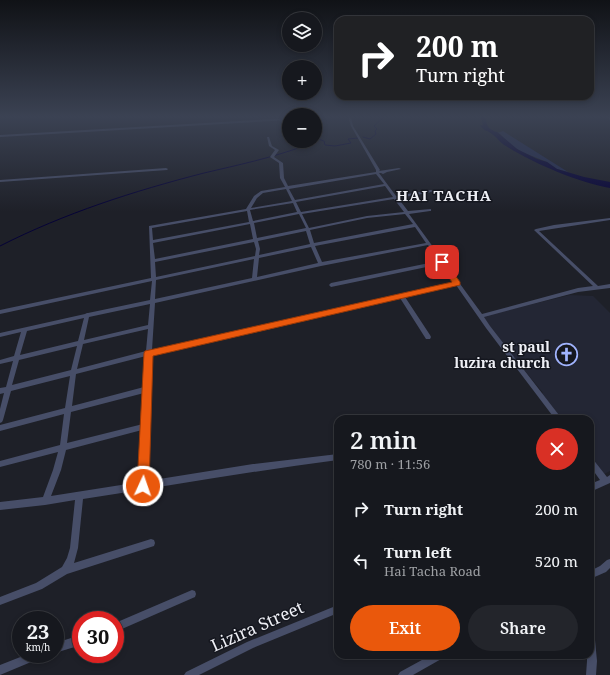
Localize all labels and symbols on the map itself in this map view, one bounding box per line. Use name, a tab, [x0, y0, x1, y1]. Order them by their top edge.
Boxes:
district label: HAI TACHA	[396, 185, 492, 205]
pin	[425, 245, 459, 279]
place label: st paul luzira church	[454, 337, 550, 372]
church icon: st paul luzira church	[553, 341, 579, 367]
position arrow	[122, 465, 164, 507]
street label: Lizira Street	[207, 595, 307, 657]
speed limit sign: 30	[72, 611, 124, 663]

